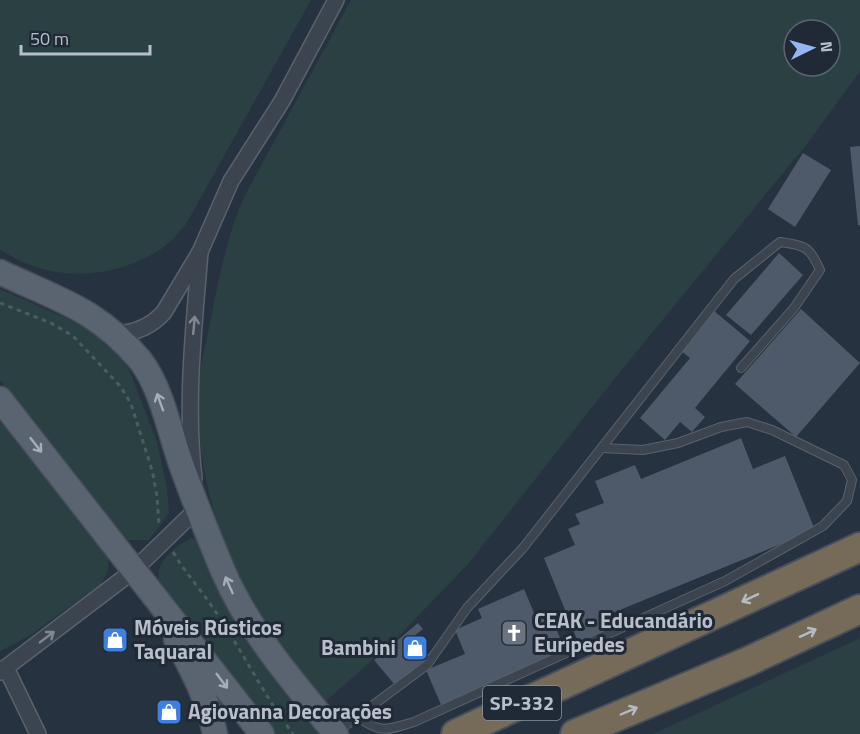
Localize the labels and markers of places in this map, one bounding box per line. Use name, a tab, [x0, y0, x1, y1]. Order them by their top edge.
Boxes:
place label: CEAK - Educandário Eurípedes	[534, 604, 713, 660]
place label: Móveis Rústicos Taquaral	[134, 611, 282, 667]
church icon: CEAK - Educandário Eurípedes	[499, 618, 529, 648]
shop icon: Móveis Rústicos Taquaral	[100, 625, 130, 655]
place label: Bambini	[321, 631, 396, 663]
shop icon: Bambini	[400, 633, 430, 663]
place label: Agiovanna Decorações	[188, 695, 392, 727]
shop icon: Agiovanna Decorações	[154, 697, 184, 727]

